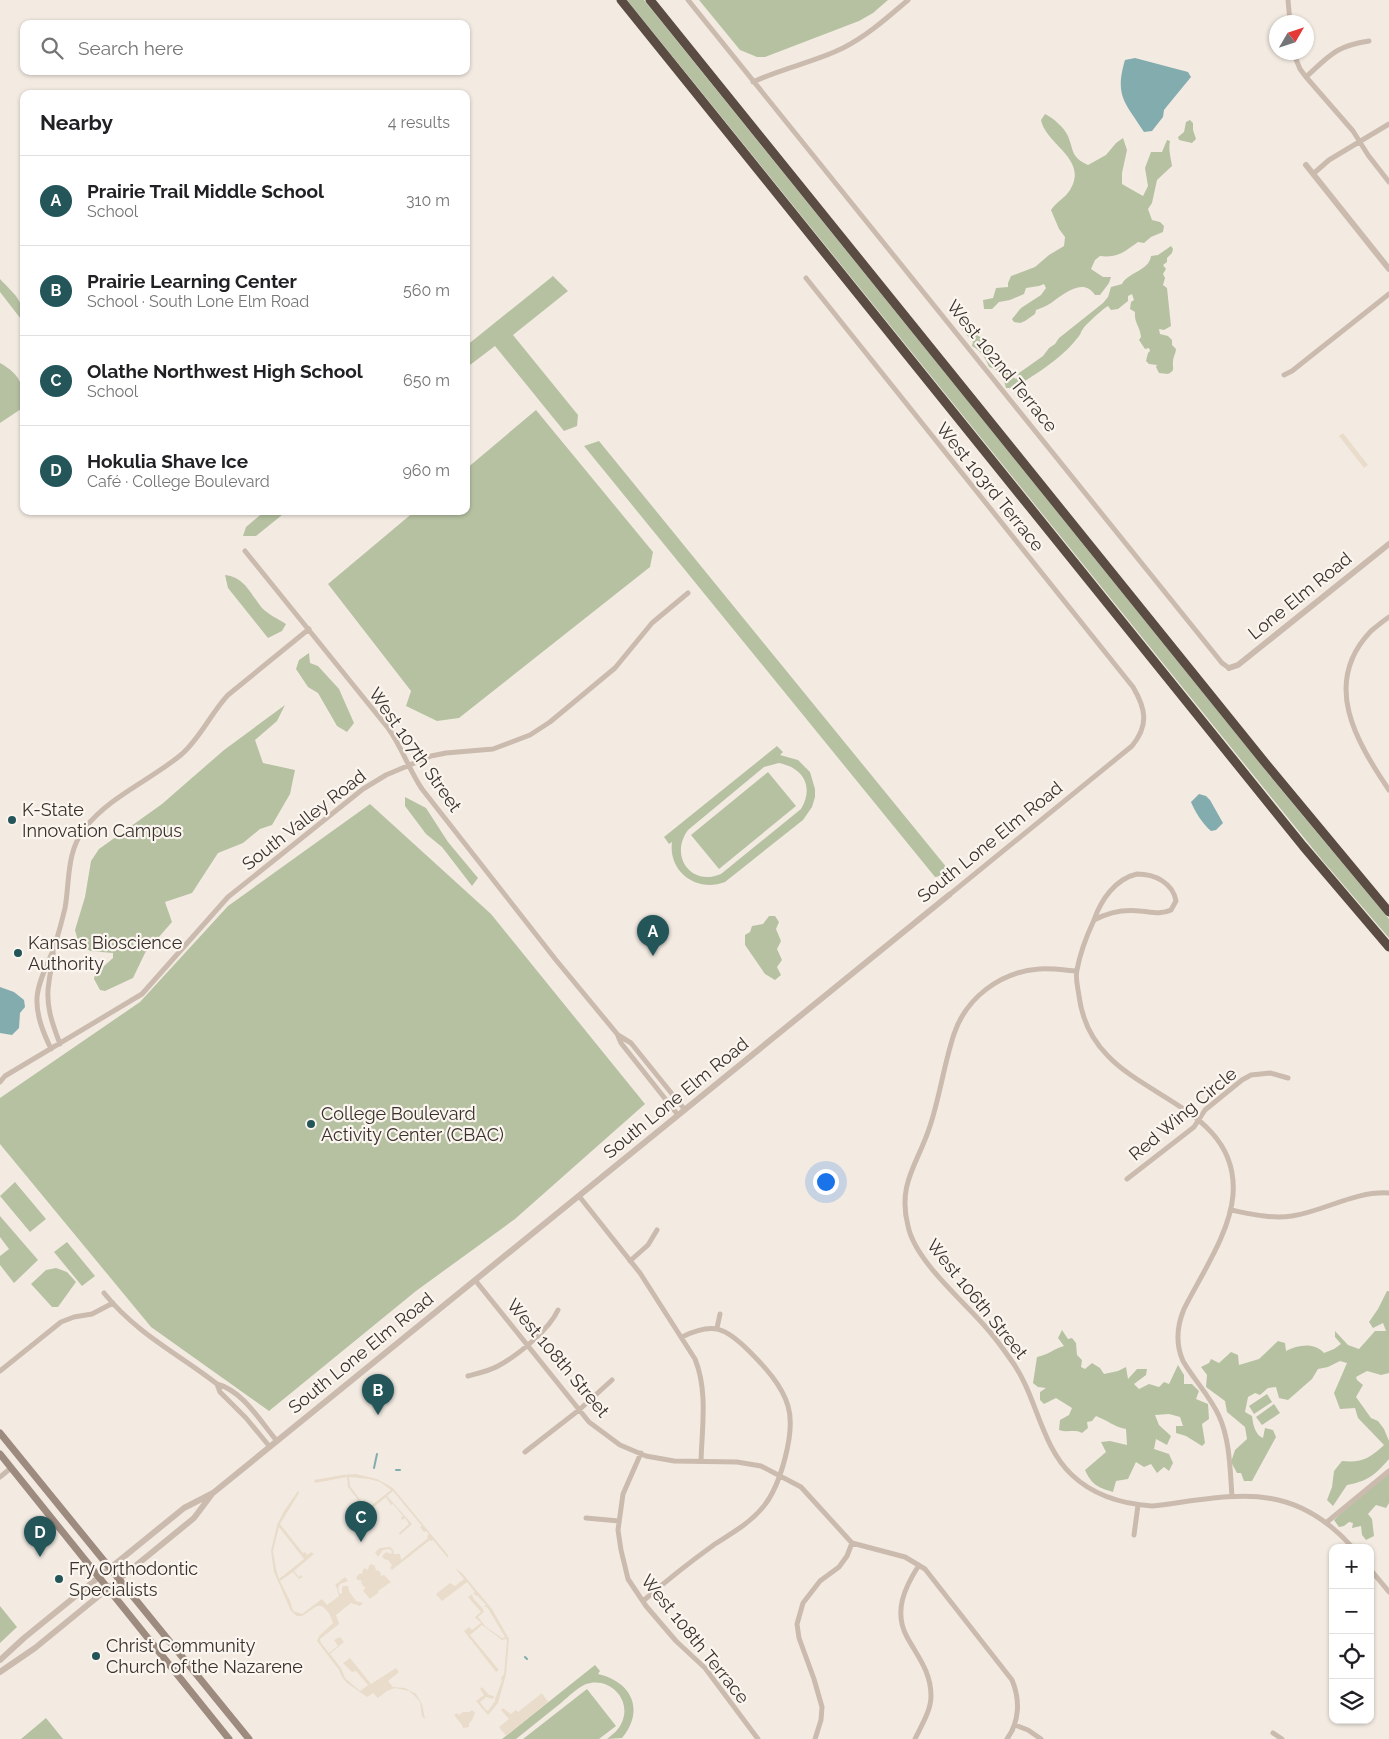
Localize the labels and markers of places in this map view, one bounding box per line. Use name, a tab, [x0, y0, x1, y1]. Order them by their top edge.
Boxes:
place label: K-State Innovation Campus	[22, 799, 182, 841]
marker: K-State Innovation Campus	[6, 814, 18, 826]
pin: A	[637, 915, 669, 956]
place label: Kansas Bioscience Authority	[28, 932, 183, 974]
marker: Kansas Bioscience Authority	[12, 947, 24, 959]
place label: College Boulevard Activity Center (CBAC)	[321, 1103, 504, 1145]
marker: College Boulevard Activity Center (CBAC)	[305, 1118, 317, 1130]
pin: B	[362, 1374, 394, 1415]
pin: C	[345, 1501, 377, 1542]
pin: D	[24, 1516, 56, 1557]
place label: Fry Orthodontic Specialists	[69, 1558, 198, 1600]
marker: Fry Orthodontic Specialists	[53, 1573, 65, 1585]
place label: Christ Community Church of the Nazarene	[106, 1635, 303, 1677]
marker: Christ Community Church of the Nazarene	[90, 1650, 102, 1662]

